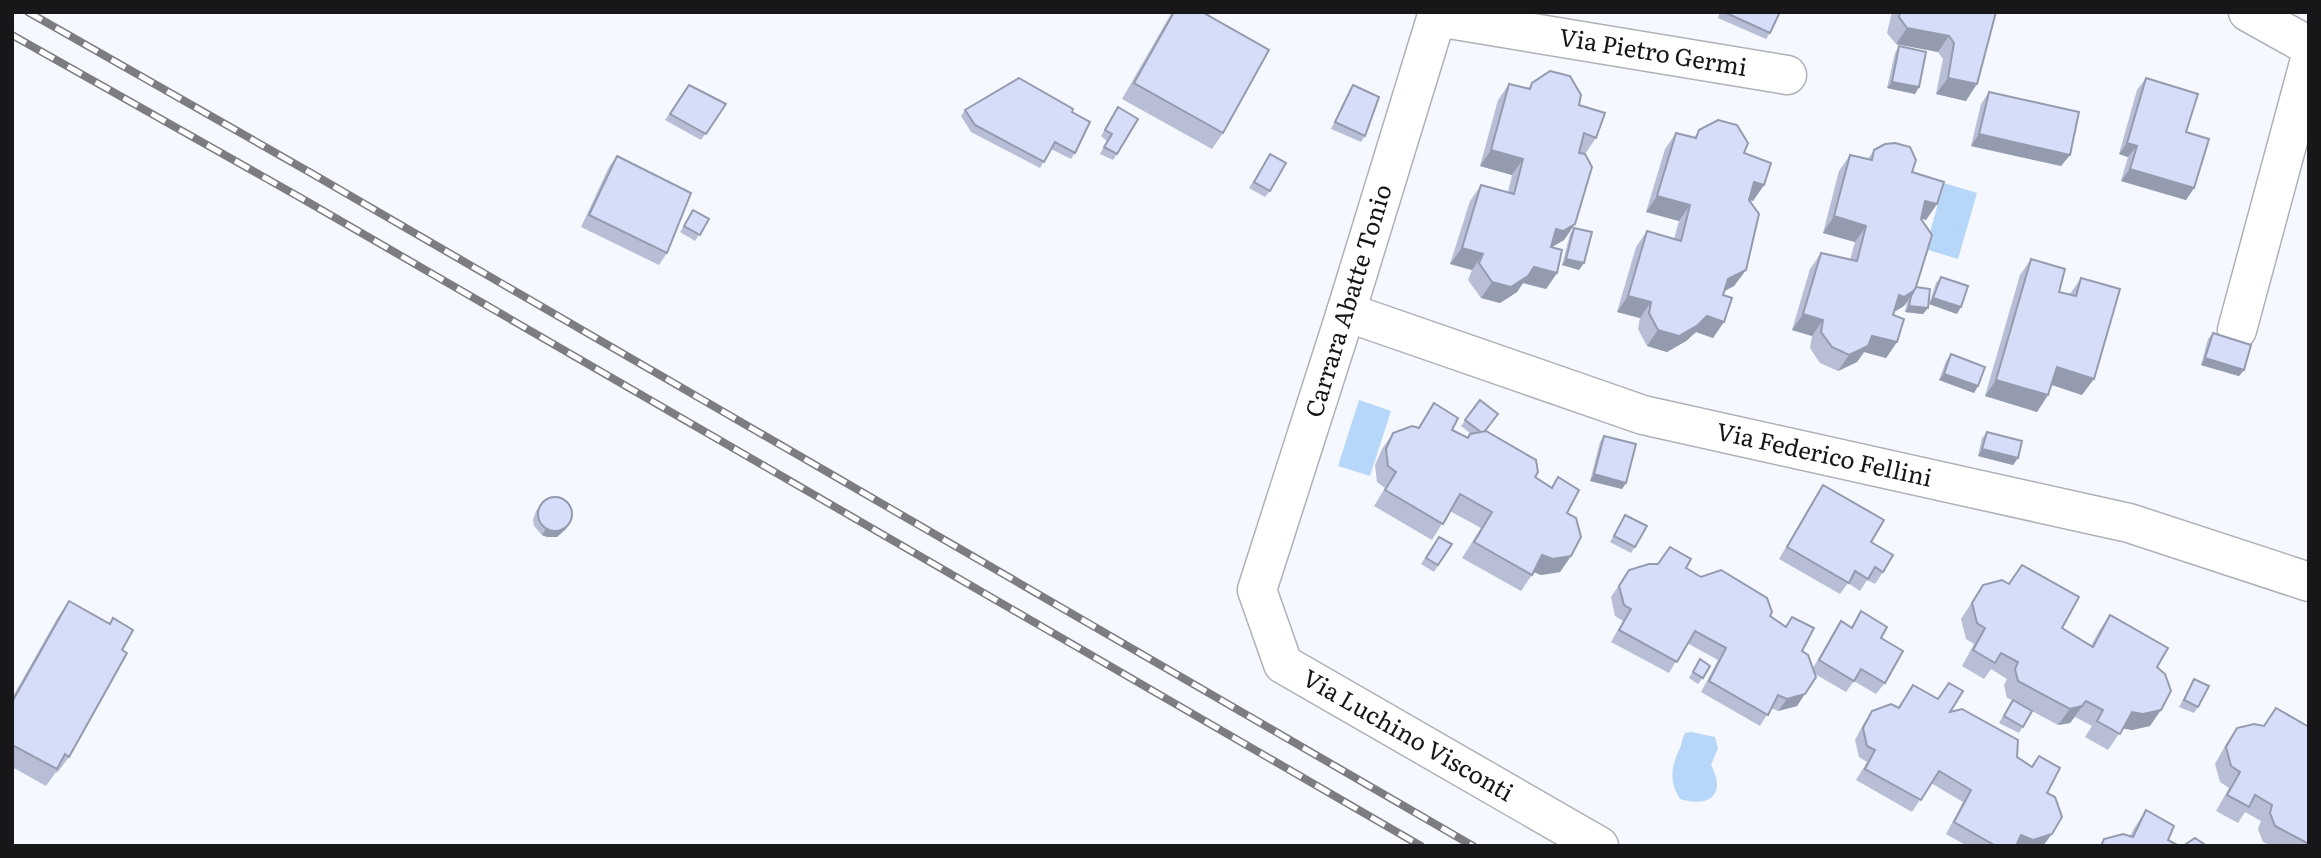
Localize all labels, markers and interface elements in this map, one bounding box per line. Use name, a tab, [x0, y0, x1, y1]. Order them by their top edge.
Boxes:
street label: Via Pietro Germi	[1557, 18, 1750, 83]
street label: Carrara Abatte Tonio	[1294, 179, 1399, 421]
street label: Via Federico Fellini	[1714, 412, 1936, 494]
street label: Via Luchino Visconti	[1297, 659, 1521, 808]

